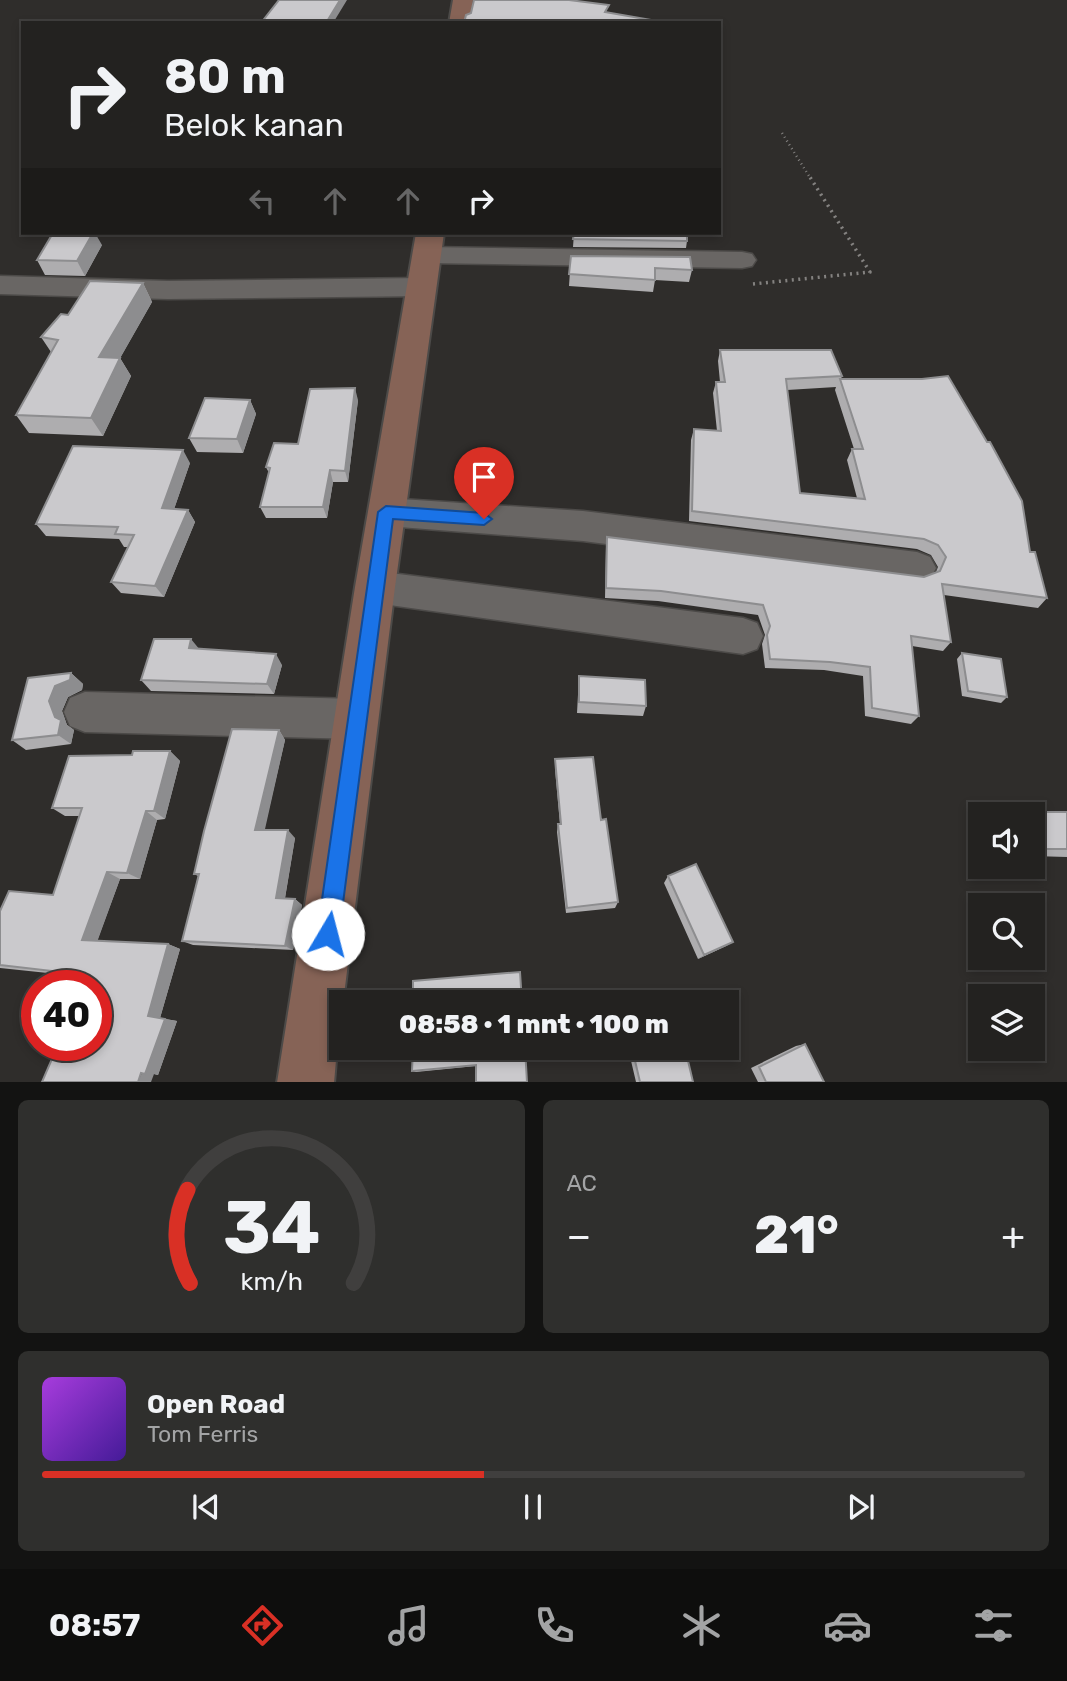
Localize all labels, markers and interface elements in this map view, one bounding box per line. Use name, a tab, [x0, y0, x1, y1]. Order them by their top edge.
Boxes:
text: 80 m	[164, 47, 286, 105]
icon: right	[49, 49, 140, 140]
text: Belok kanan	[164, 106, 344, 144]
icon: left	[243, 182, 281, 220]
icon: ahead	[316, 182, 354, 220]
icon: ahead	[389, 182, 427, 220]
icon: right	[462, 182, 500, 220]
pin	[454, 447, 514, 519]
icon: arrive	[465, 458, 503, 496]
map controls	[968, 802, 1045, 1061]
button: sound	[968, 802, 1045, 879]
button: search	[968, 893, 1045, 970]
position arrow	[291, 897, 365, 971]
speed limit sign: 40	[21, 970, 112, 1061]
button: layers	[968, 984, 1045, 1061]
text: 08:58 · 1 mnt · 100 m	[399, 1009, 669, 1040]
text: AC	[567, 1169, 597, 1197]
text: 34	[222, 1185, 320, 1271]
text: 21°	[754, 1204, 838, 1266]
text: −	[567, 1213, 591, 1259]
text: +	[1001, 1213, 1025, 1259]
text: km/h	[240, 1266, 302, 1295]
text: Open Road	[147, 1389, 285, 1420]
text: Tom Ferris	[147, 1420, 258, 1448]
icon: previous	[187, 1488, 225, 1526]
icon: pause	[514, 1488, 552, 1526]
icon: next	[842, 1488, 880, 1526]
icon: directions	[238, 1601, 287, 1650]
icon: music	[384, 1601, 433, 1650]
icon: phone	[530, 1601, 579, 1650]
icon: climate	[677, 1601, 726, 1650]
icon: car	[823, 1601, 872, 1650]
icon: filters	[969, 1601, 1018, 1650]
text: 08:57	[49, 1606, 140, 1644]

